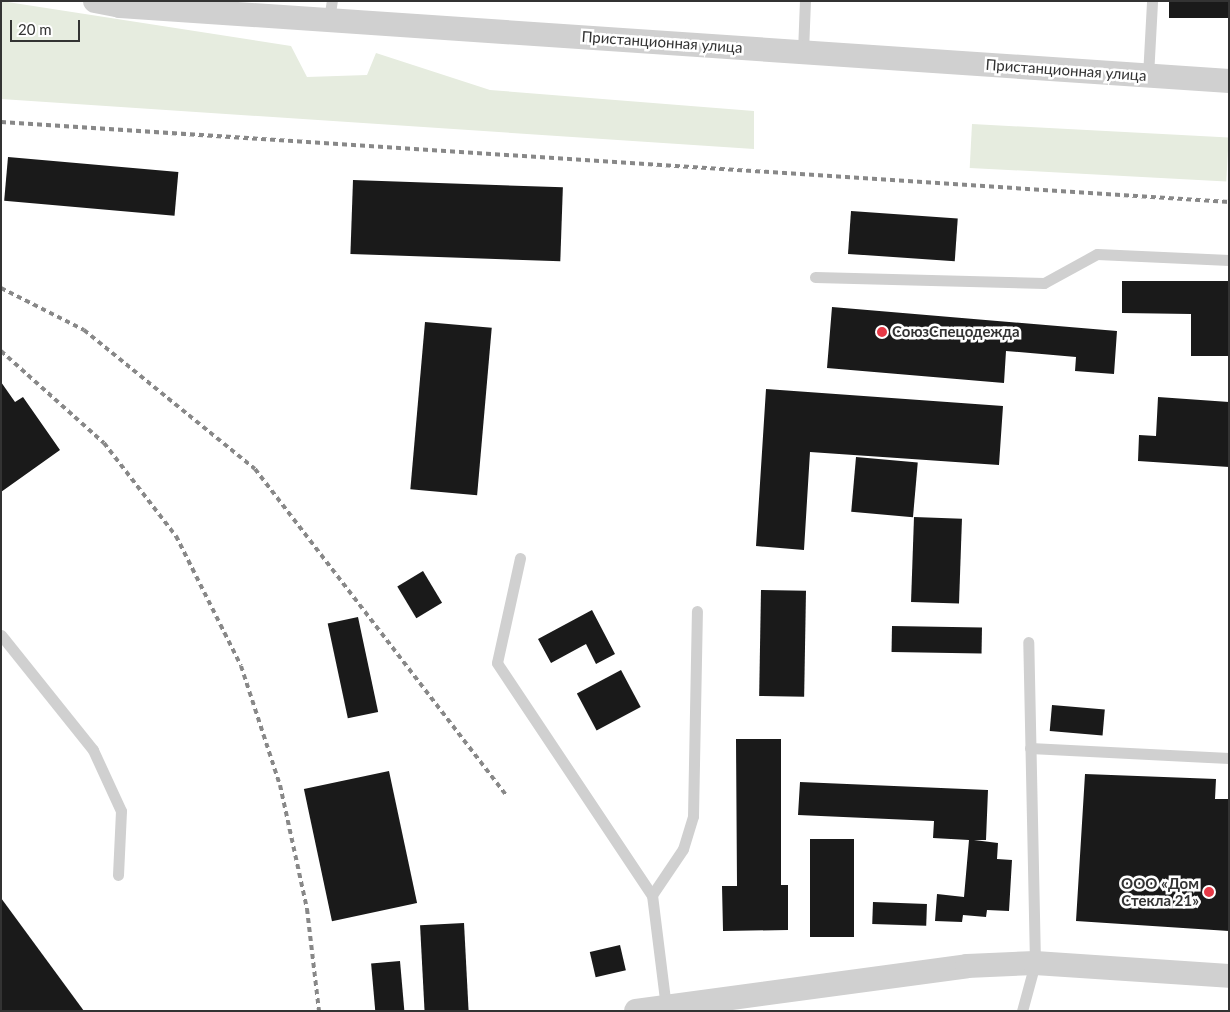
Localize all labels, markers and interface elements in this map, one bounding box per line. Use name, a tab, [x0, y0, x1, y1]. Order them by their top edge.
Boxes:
scale bar	[12, 10, 82, 42]
text: 20 m	[18, 20, 52, 38]
street label: Пристанционная улица	[581, 27, 743, 57]
street label: Пристанционная улица	[985, 55, 1147, 85]
place label: СоюзСпецодежда	[892, 323, 1020, 341]
marker: СоюзСпецодежда	[876, 326, 888, 338]
place label: ООО «Дом Стекла 21»	[1121, 874, 1199, 909]
marker: ООО «Дом Стекла 21»	[1203, 886, 1215, 898]

